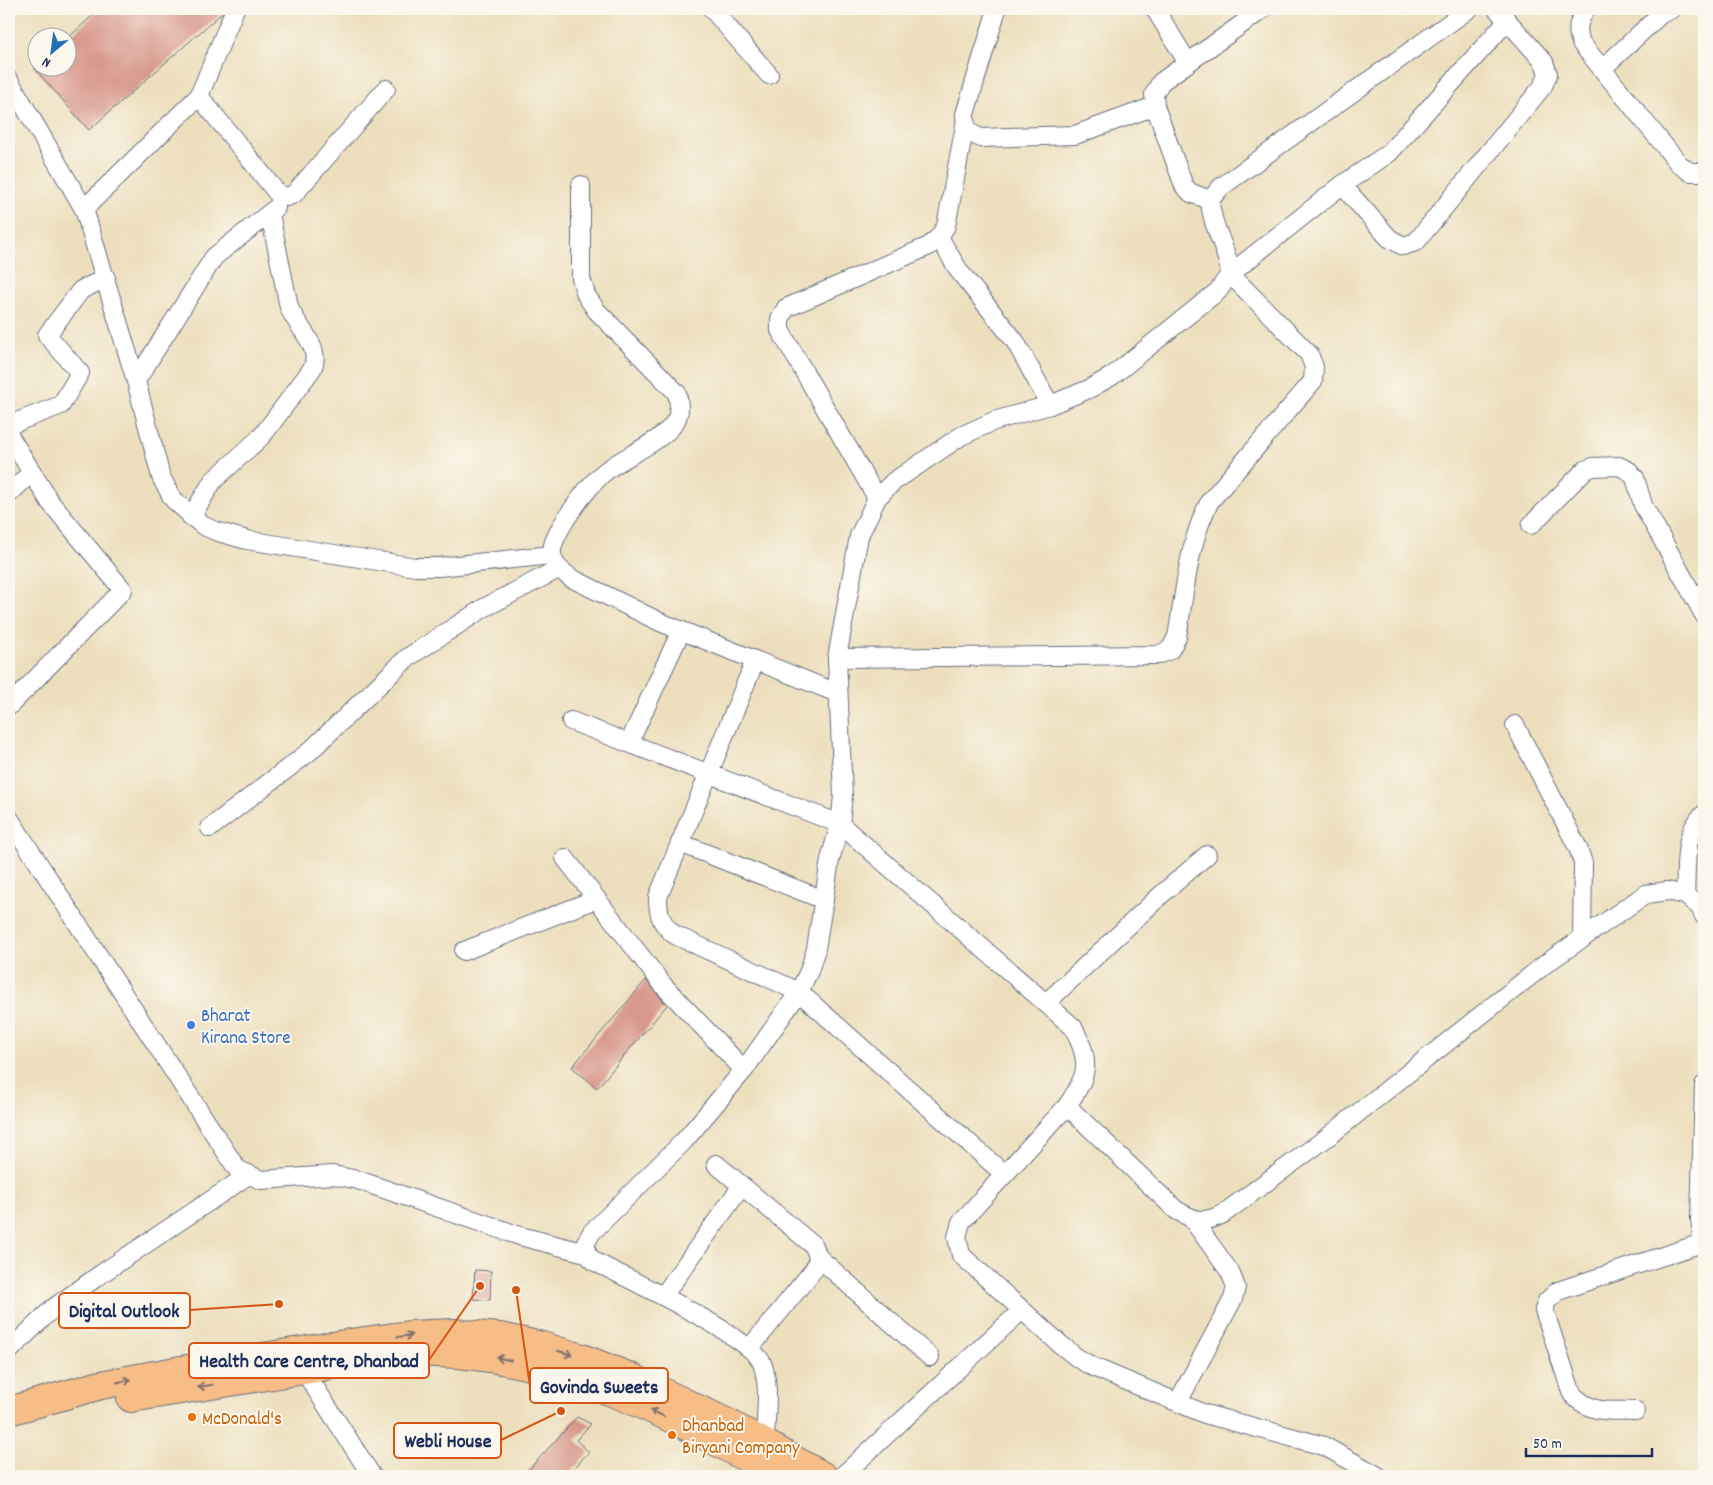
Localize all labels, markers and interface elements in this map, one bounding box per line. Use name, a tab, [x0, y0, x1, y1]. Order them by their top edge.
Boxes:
north arrow	[28, 28, 78, 78]
text: N	[39, 51, 55, 72]
place label: Bharat Kirana Store	[201, 1004, 291, 1053]
marker: Bharat Kirana Store	[185, 1019, 197, 1031]
callout: Digital Outlook	[59, 1293, 190, 1328]
text: Digital Outlook	[69, 1299, 179, 1327]
one-way arrow	[397, 1331, 413, 1341]
callout: Health Care Centre, Dhanbad	[189, 1343, 429, 1378]
one-way arrow	[557, 1348, 573, 1358]
text: Health Care Centre, Dhanbad	[199, 1349, 419, 1377]
one-way arrow	[497, 1354, 513, 1364]
callout: Govinda Sweets	[530, 1368, 668, 1403]
one-way arrow	[115, 1375, 131, 1385]
text: Govinda Sweets	[540, 1375, 658, 1403]
one-way arrow	[197, 1381, 213, 1391]
place label: McDonald's	[202, 1407, 282, 1434]
one-way arrow	[650, 1408, 665, 1417]
marker: McDonald's	[186, 1411, 198, 1423]
place label: Dhanbad Biryani Company	[682, 1414, 800, 1463]
callout: Webli House	[394, 1423, 501, 1458]
scale bar	[1526, 1425, 1652, 1457]
text: Webli House	[405, 1429, 492, 1457]
marker: Dhanbad Biryani Company	[666, 1429, 678, 1441]
text: 50 m	[1533, 1434, 1562, 1456]

